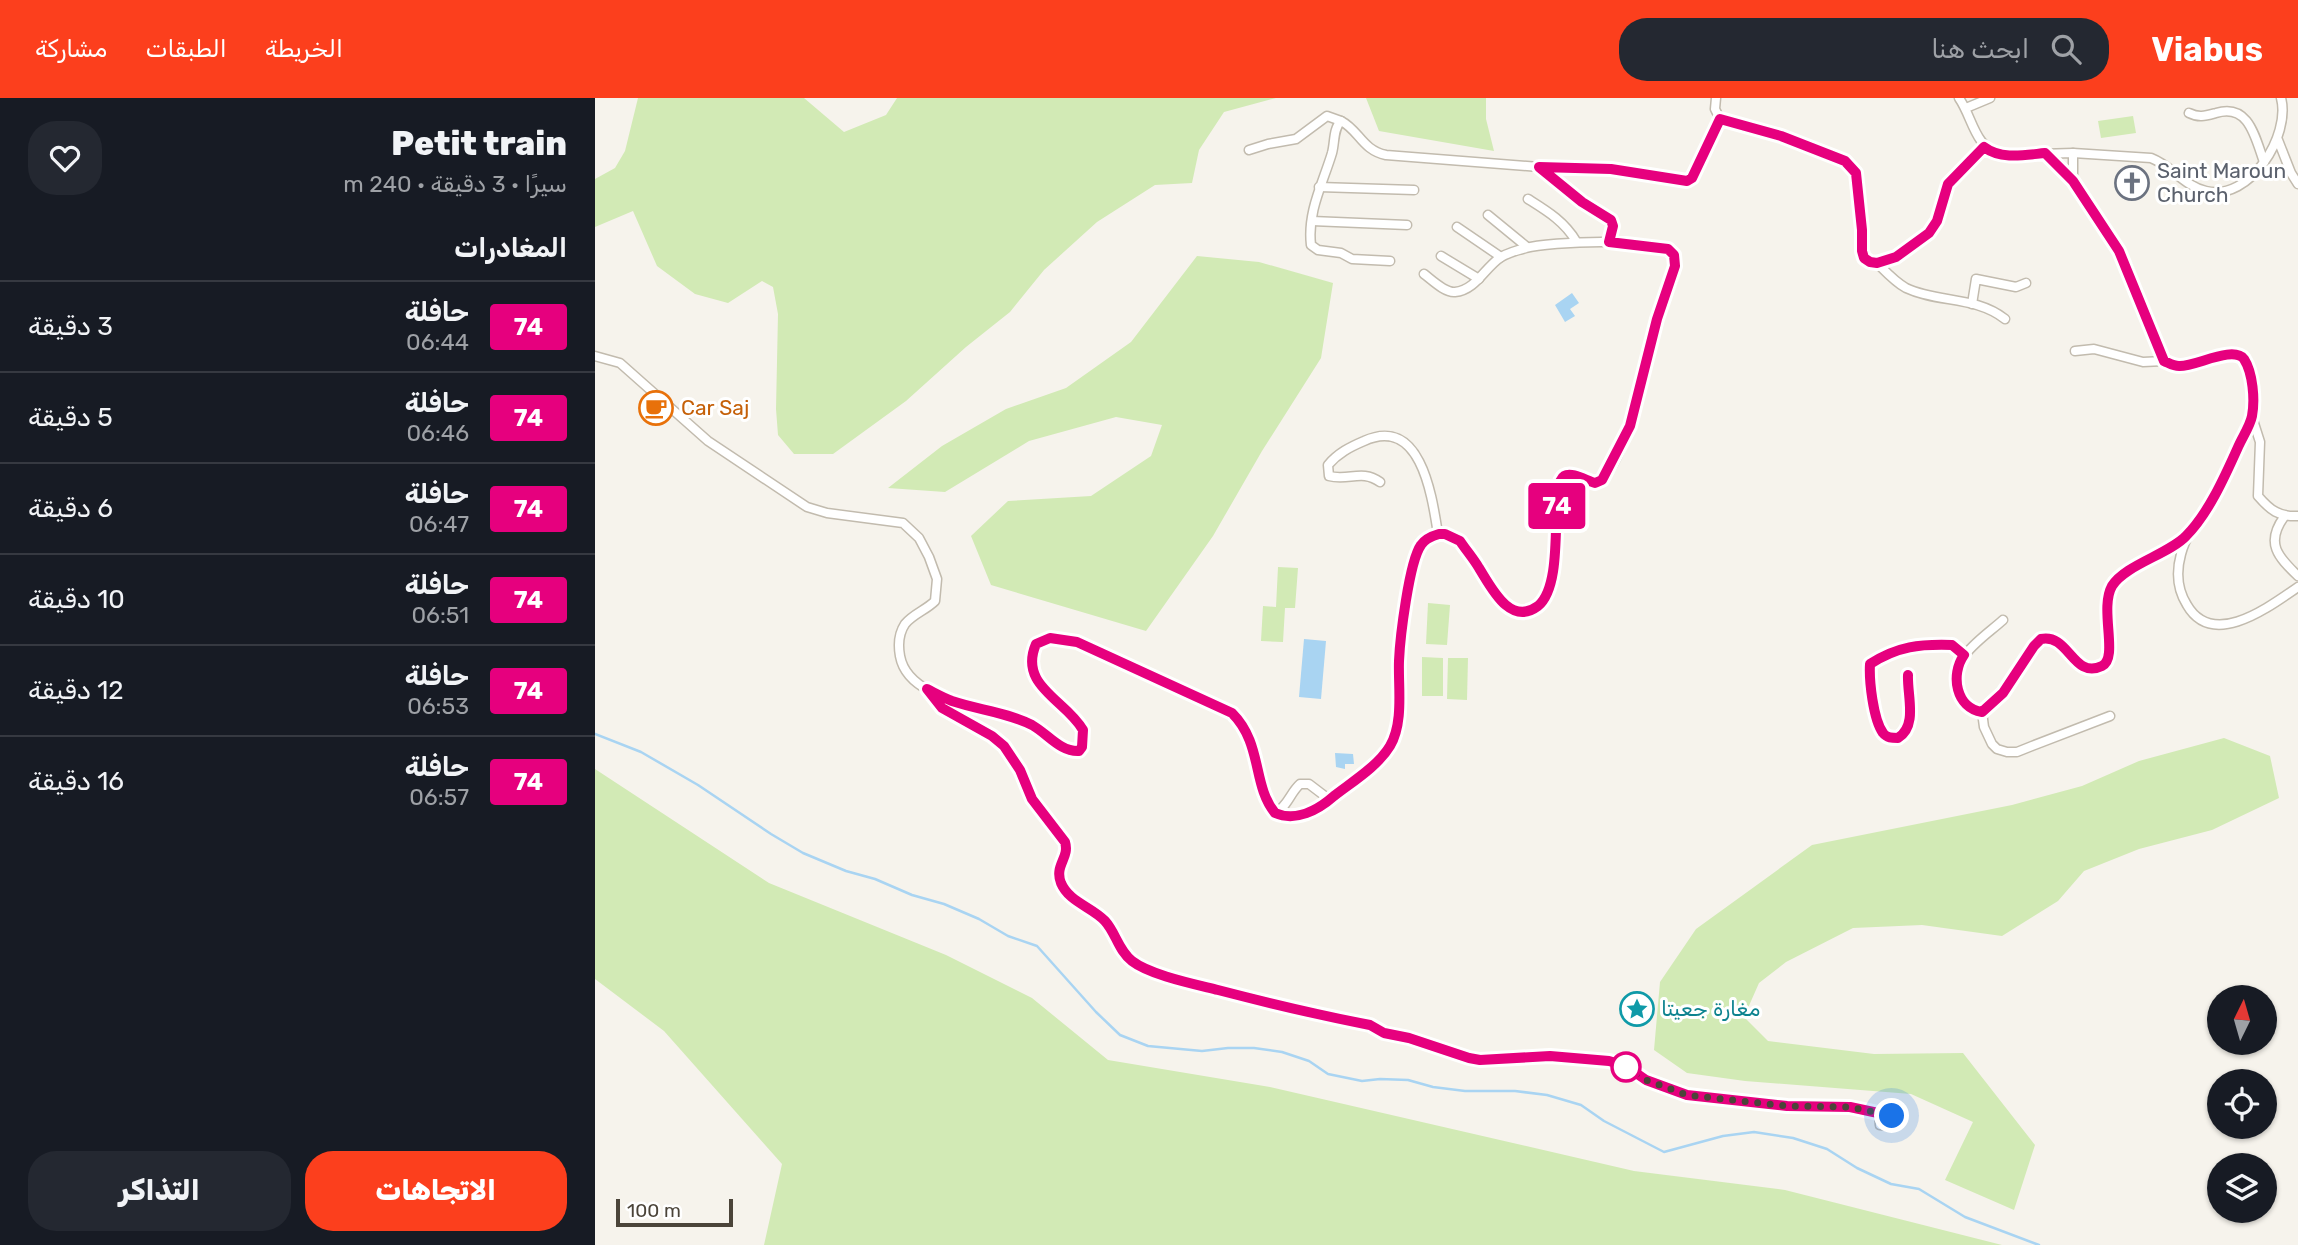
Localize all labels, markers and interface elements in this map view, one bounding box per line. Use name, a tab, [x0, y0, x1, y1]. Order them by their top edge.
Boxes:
search box	[1619, 18, 2109, 81]
icon: search	[2047, 30, 2085, 68]
text: Viabus	[2151, 30, 2263, 69]
text: ابحث هنا	[1931, 34, 2029, 65]
text: مشاركة	[35, 35, 107, 63]
text: الطبقات	[145, 35, 227, 63]
text: الخريطة	[265, 35, 343, 63]
button: heart	[28, 121, 102, 195]
text: Petit train	[391, 124, 567, 163]
place label: Saint Maroun Church	[2157, 158, 2286, 207]
church icon: Saint Maroun Church	[2113, 164, 2151, 202]
text: سيرًا · 3 دقيقة · 240 m	[343, 170, 567, 198]
text: المغادرات	[454, 233, 567, 264]
text: حافلة	[405, 297, 469, 328]
text: 3 دقيقة	[28, 311, 113, 342]
text: 74	[514, 313, 543, 341]
text: 06:44	[406, 328, 469, 356]
text: حافلة	[405, 388, 469, 419]
cafe icon: Car Saj	[637, 389, 675, 427]
place label: Car Saj	[681, 395, 749, 420]
text: 5 دقيقة	[28, 402, 113, 433]
text: 74	[514, 404, 543, 432]
text: 06:46	[406, 419, 469, 447]
text: حافلة	[405, 479, 469, 510]
line badge: 74	[1525, 483, 1588, 529]
text: 74	[1542, 492, 1572, 520]
text: 6 دقيقة	[28, 493, 113, 524]
text: 74	[514, 495, 543, 523]
text: 06:47	[409, 510, 469, 538]
text: حافلة	[405, 570, 469, 601]
text: 10 دقيقة	[28, 584, 125, 615]
text: 74	[514, 586, 543, 614]
text: 06:51	[411, 601, 469, 629]
text: حافلة	[405, 661, 469, 692]
text: 12 دقيقة	[28, 675, 124, 706]
text: 74	[514, 677, 543, 705]
text: 06:53	[407, 692, 469, 720]
text: حافلة	[405, 752, 469, 783]
text: 16 دقيقة	[28, 766, 124, 797]
text: 74	[514, 768, 543, 796]
text: 06:57	[409, 783, 469, 811]
north arrow	[2207, 985, 2277, 1055]
map controls	[2207, 985, 2277, 1223]
place icon: مغارة جعيتا	[1618, 990, 1656, 1028]
place label: مغارة جعيتا	[1661, 996, 1760, 1021]
unlabelled marker	[1611, 1052, 1641, 1082]
button: locate	[2207, 1069, 2277, 1139]
your location	[1874, 1098, 1909, 1133]
button: التذاكر	[28, 1151, 291, 1231]
button: الاتجاهات	[305, 1151, 567, 1231]
button: layers	[2207, 1153, 2277, 1223]
scale bar	[616, 1196, 733, 1228]
text: 100 m	[627, 1199, 681, 1222]

